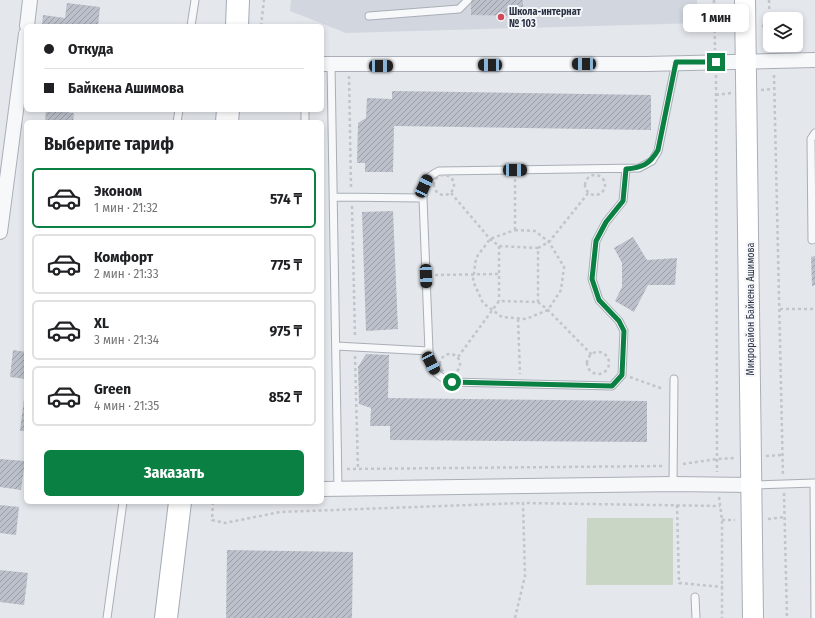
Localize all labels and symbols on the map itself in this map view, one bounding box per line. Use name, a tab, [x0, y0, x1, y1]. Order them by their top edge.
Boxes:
callout: 1 мин	[683, 4, 749, 32]
place label: Школа-интернат № 103	[509, 6, 581, 30]
marker: Школа-интернат № 103	[496, 12, 506, 22]
route end	[707, 53, 725, 71]
car	[572, 58, 596, 70]
car	[478, 59, 502, 71]
car	[369, 60, 393, 72]
car	[503, 164, 527, 176]
car	[413, 173, 435, 199]
street label: Микрорайон Байкена Ашимова	[745, 243, 757, 375]
car	[420, 264, 432, 288]
car	[420, 350, 442, 376]
route start	[443, 373, 461, 391]

